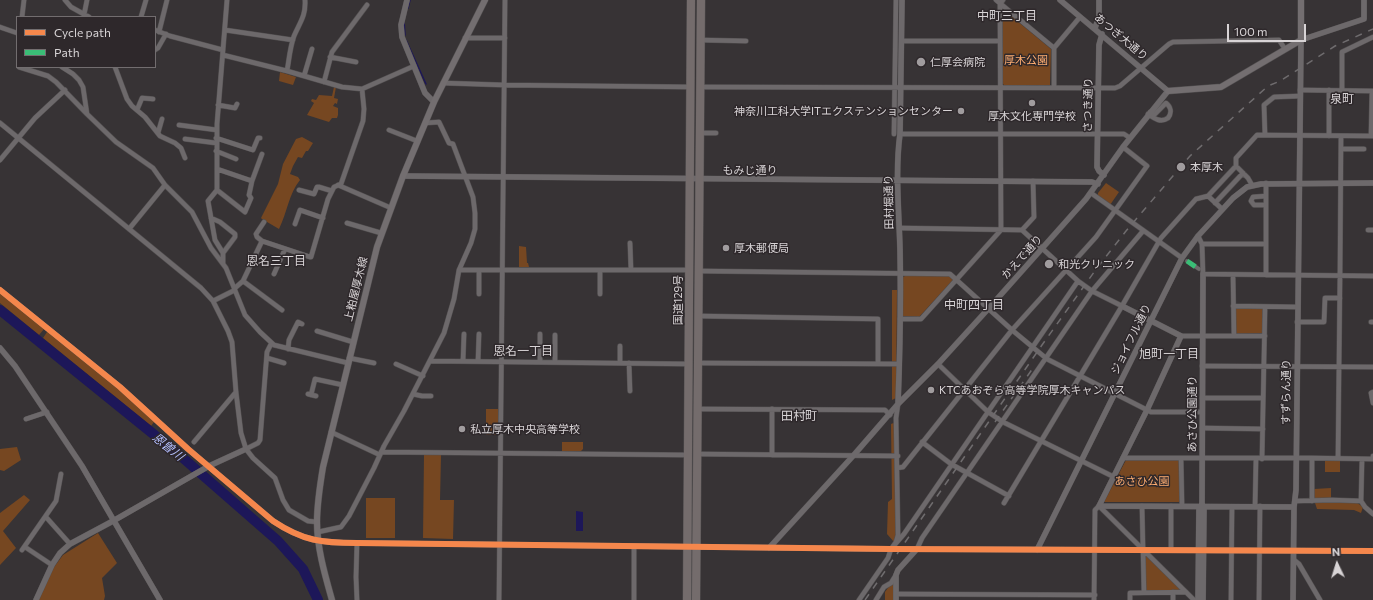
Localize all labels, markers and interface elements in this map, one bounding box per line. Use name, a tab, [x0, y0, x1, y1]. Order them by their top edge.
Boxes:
district label: 中町三丁目	[977, 9, 1037, 23]
street label: あつぎ大通り	[1091, 11, 1151, 63]
legend	[16, 16, 156, 68]
scale bar	[1229, 16, 1308, 42]
text: 100 m	[1234, 24, 1268, 38]
text: Cycle path	[54, 25, 111, 39]
text: Path	[54, 45, 80, 59]
park label: 厚木公園	[1004, 53, 1048, 67]
place label: 仁厚会病院	[930, 55, 985, 69]
marker: 仁厚会病院	[915, 56, 927, 68]
street label: さつき通り	[1081, 77, 1095, 133]
district label: 泉町	[1330, 92, 1354, 106]
marker: 厚木文化専門学校	[1027, 98, 1037, 108]
place label: 神奈川工科大学ITエクステンションセンター	[734, 104, 953, 118]
marker: 神奈川工科大学ITエクステンションセンター	[956, 106, 966, 116]
place label: 厚木文化専門学校	[988, 109, 1076, 123]
place label: 本厚木	[1190, 160, 1223, 174]
marker: 本厚木	[1175, 161, 1187, 173]
street label: もみじ通り	[723, 163, 777, 177]
street label: 田村堀通り	[882, 174, 896, 230]
street label: かえで通り	[999, 232, 1045, 282]
place label: 厚木郵便局	[734, 241, 789, 255]
marker: 厚木郵便局	[721, 243, 731, 253]
district label: 恩名三丁目	[246, 254, 306, 268]
street label: 上粕屋厚木線	[342, 255, 370, 323]
place label: 和光クリニック	[1058, 257, 1135, 271]
marker: 和光クリニック	[1043, 258, 1055, 270]
street label: 国道129号	[671, 275, 685, 325]
district label: 中町四丁目	[944, 298, 1004, 312]
street label: ジョイフル通り	[1108, 302, 1154, 376]
district label: 恩名一丁目	[493, 344, 553, 358]
district label: 旭町一丁目	[1139, 347, 1199, 361]
street label: すずらん通り	[1279, 359, 1293, 425]
street label: あさひ公園通り	[1185, 376, 1199, 452]
place label: KTCあおぞら高等学院厚木キャンパス	[939, 383, 1126, 397]
marker: KTCあおぞら高等学院厚木キャンパス	[926, 385, 936, 395]
district label: 田村町	[781, 409, 817, 423]
place label: 私立厚木中央高等学校	[470, 422, 580, 436]
marker: 私立厚木中央高等学校	[457, 424, 467, 434]
water label: 恩曽川	[149, 430, 187, 464]
park label: あさひ公園	[1115, 474, 1169, 488]
north arrow	[1317, 544, 1357, 584]
text: N	[1332, 545, 1341, 558]

